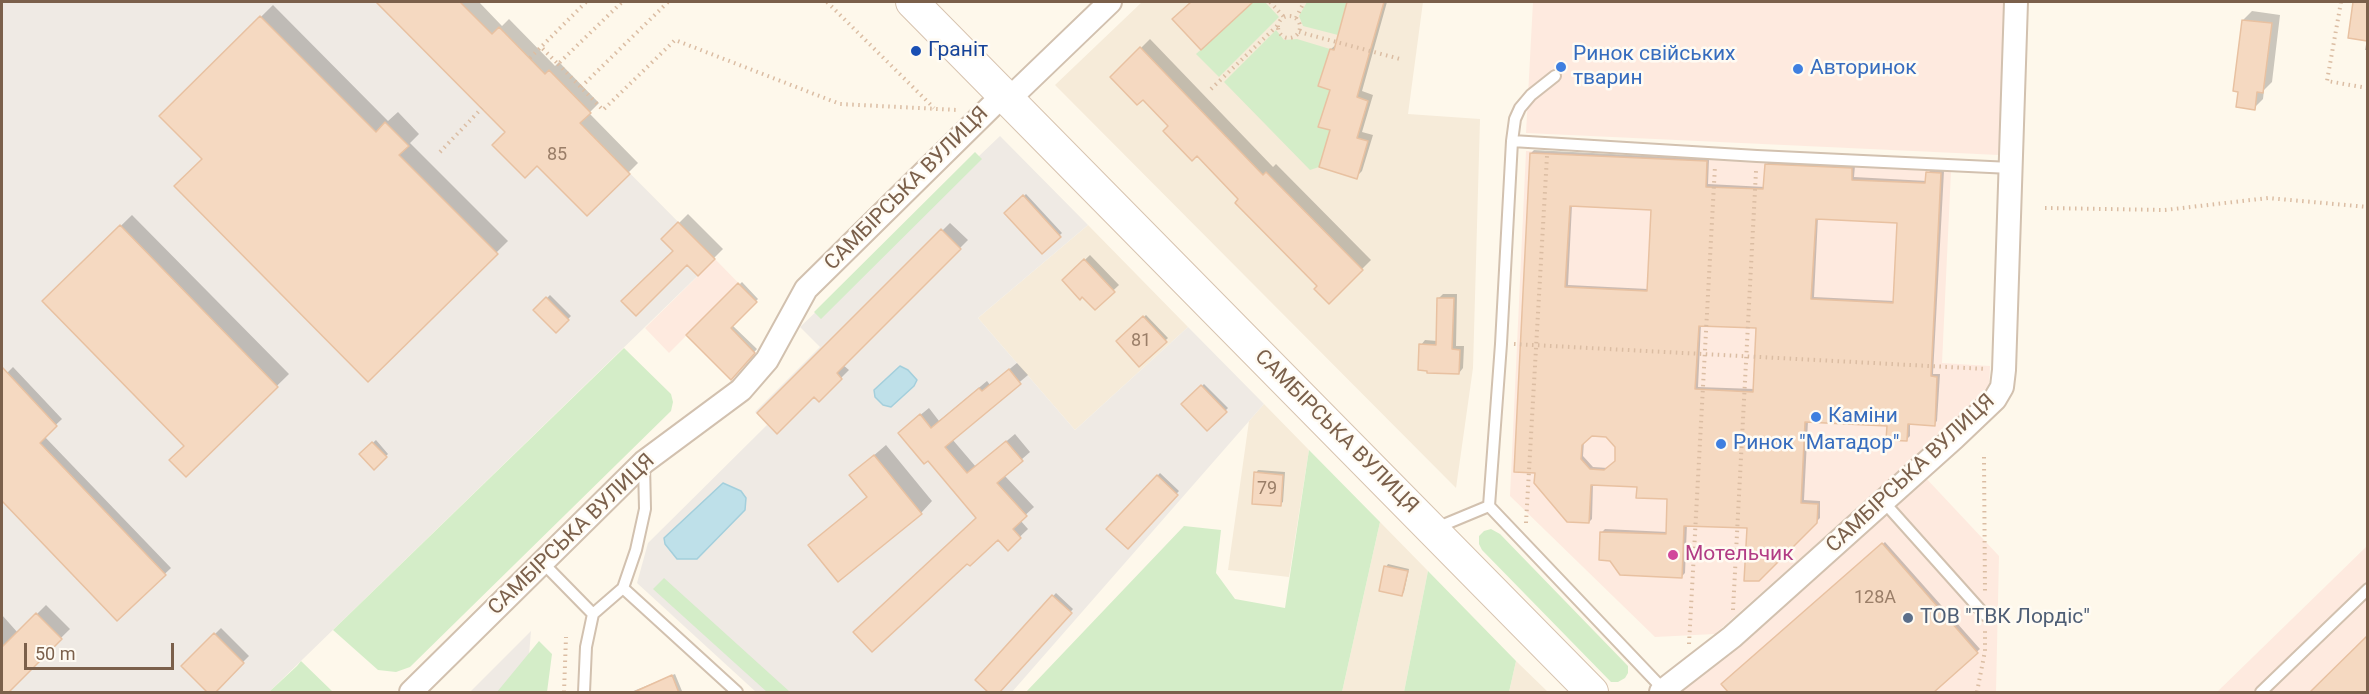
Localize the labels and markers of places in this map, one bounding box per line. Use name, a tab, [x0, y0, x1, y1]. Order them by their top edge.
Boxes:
place label: Граніт	[928, 38, 988, 64]
place label: Ринок свійських тварин	[1573, 42, 1736, 92]
marker: Граніт	[909, 44, 923, 58]
place label: Авторинок	[1810, 56, 1917, 82]
marker: Ринок свійських тварин	[1554, 60, 1568, 74]
marker: Авторинок	[1791, 62, 1805, 76]
place label: Каміни	[1828, 404, 1898, 430]
marker: Каміни	[1809, 410, 1823, 424]
place label: Ринок "Матадор"	[1733, 431, 1900, 457]
marker: Ринок "Матадор"	[1714, 437, 1728, 451]
place label: Мотельчик	[1685, 542, 1794, 568]
marker: Мотельчик	[1666, 548, 1680, 562]
place label: ТОВ "ТВК Лордіс"	[1920, 605, 2090, 631]
marker: ТОВ "ТВК Лордіс"	[1901, 611, 1915, 625]

